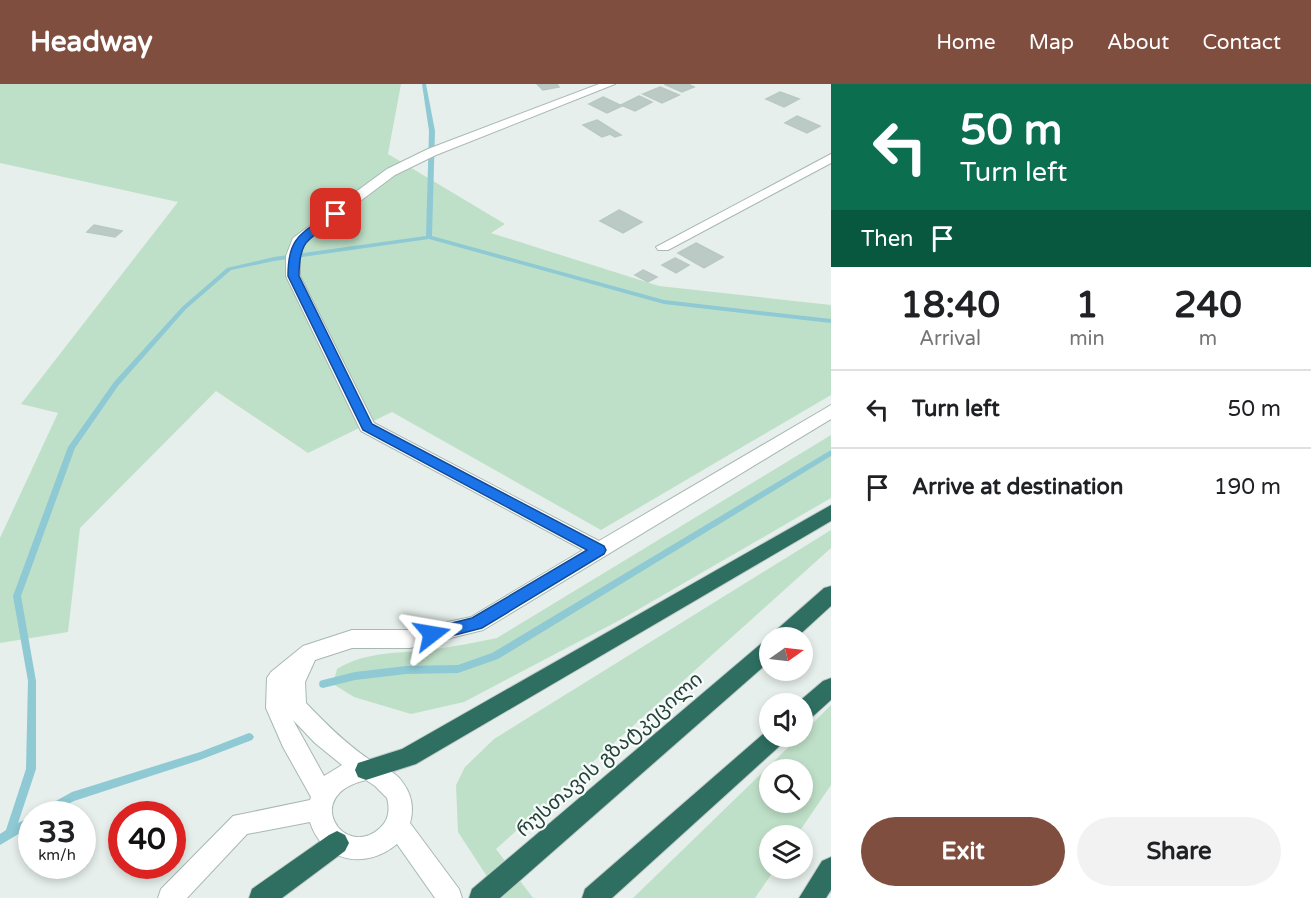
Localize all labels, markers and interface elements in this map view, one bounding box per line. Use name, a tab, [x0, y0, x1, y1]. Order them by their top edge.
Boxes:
text: Headway	[30, 25, 153, 59]
text: Home	[936, 30, 996, 55]
text: Map	[1029, 30, 1074, 55]
text: About	[1107, 30, 1169, 55]
text: Contact	[1202, 30, 1281, 55]
text: 50 m	[960, 105, 1062, 156]
icon: left	[861, 108, 939, 186]
text: Turn left	[960, 156, 1067, 189]
pin	[310, 188, 361, 239]
icon: arrive	[319, 197, 352, 230]
icon: arrive	[926, 222, 959, 255]
text: Then	[861, 226, 914, 252]
text: 18:40	[900, 284, 1000, 327]
text: 1	[1076, 284, 1098, 327]
text: 240	[1174, 284, 1242, 327]
text: Arrival	[919, 327, 981, 351]
text: min	[1069, 327, 1105, 351]
text: m	[1199, 327, 1217, 351]
icon: left	[861, 393, 894, 426]
text: Turn left	[912, 396, 1000, 422]
text: 50 m	[1227, 396, 1281, 422]
icon: arrive	[861, 471, 894, 504]
text: Arrive at destination	[912, 474, 1123, 500]
text: 190 m	[1214, 474, 1281, 500]
position arrow	[400, 602, 464, 666]
north arrow	[759, 627, 813, 681]
map controls	[759, 627, 813, 879]
street label: რუსთავის გზატკეცილი	[512, 667, 708, 842]
button: sound	[759, 693, 813, 747]
button: search	[759, 759, 813, 813]
speed limit sign: 40	[108, 801, 186, 879]
text: 33	[38, 814, 76, 851]
button: Exit	[861, 817, 1065, 886]
button: Share	[1077, 817, 1281, 886]
button: layers	[759, 825, 813, 879]
text: km/h	[38, 846, 76, 864]

